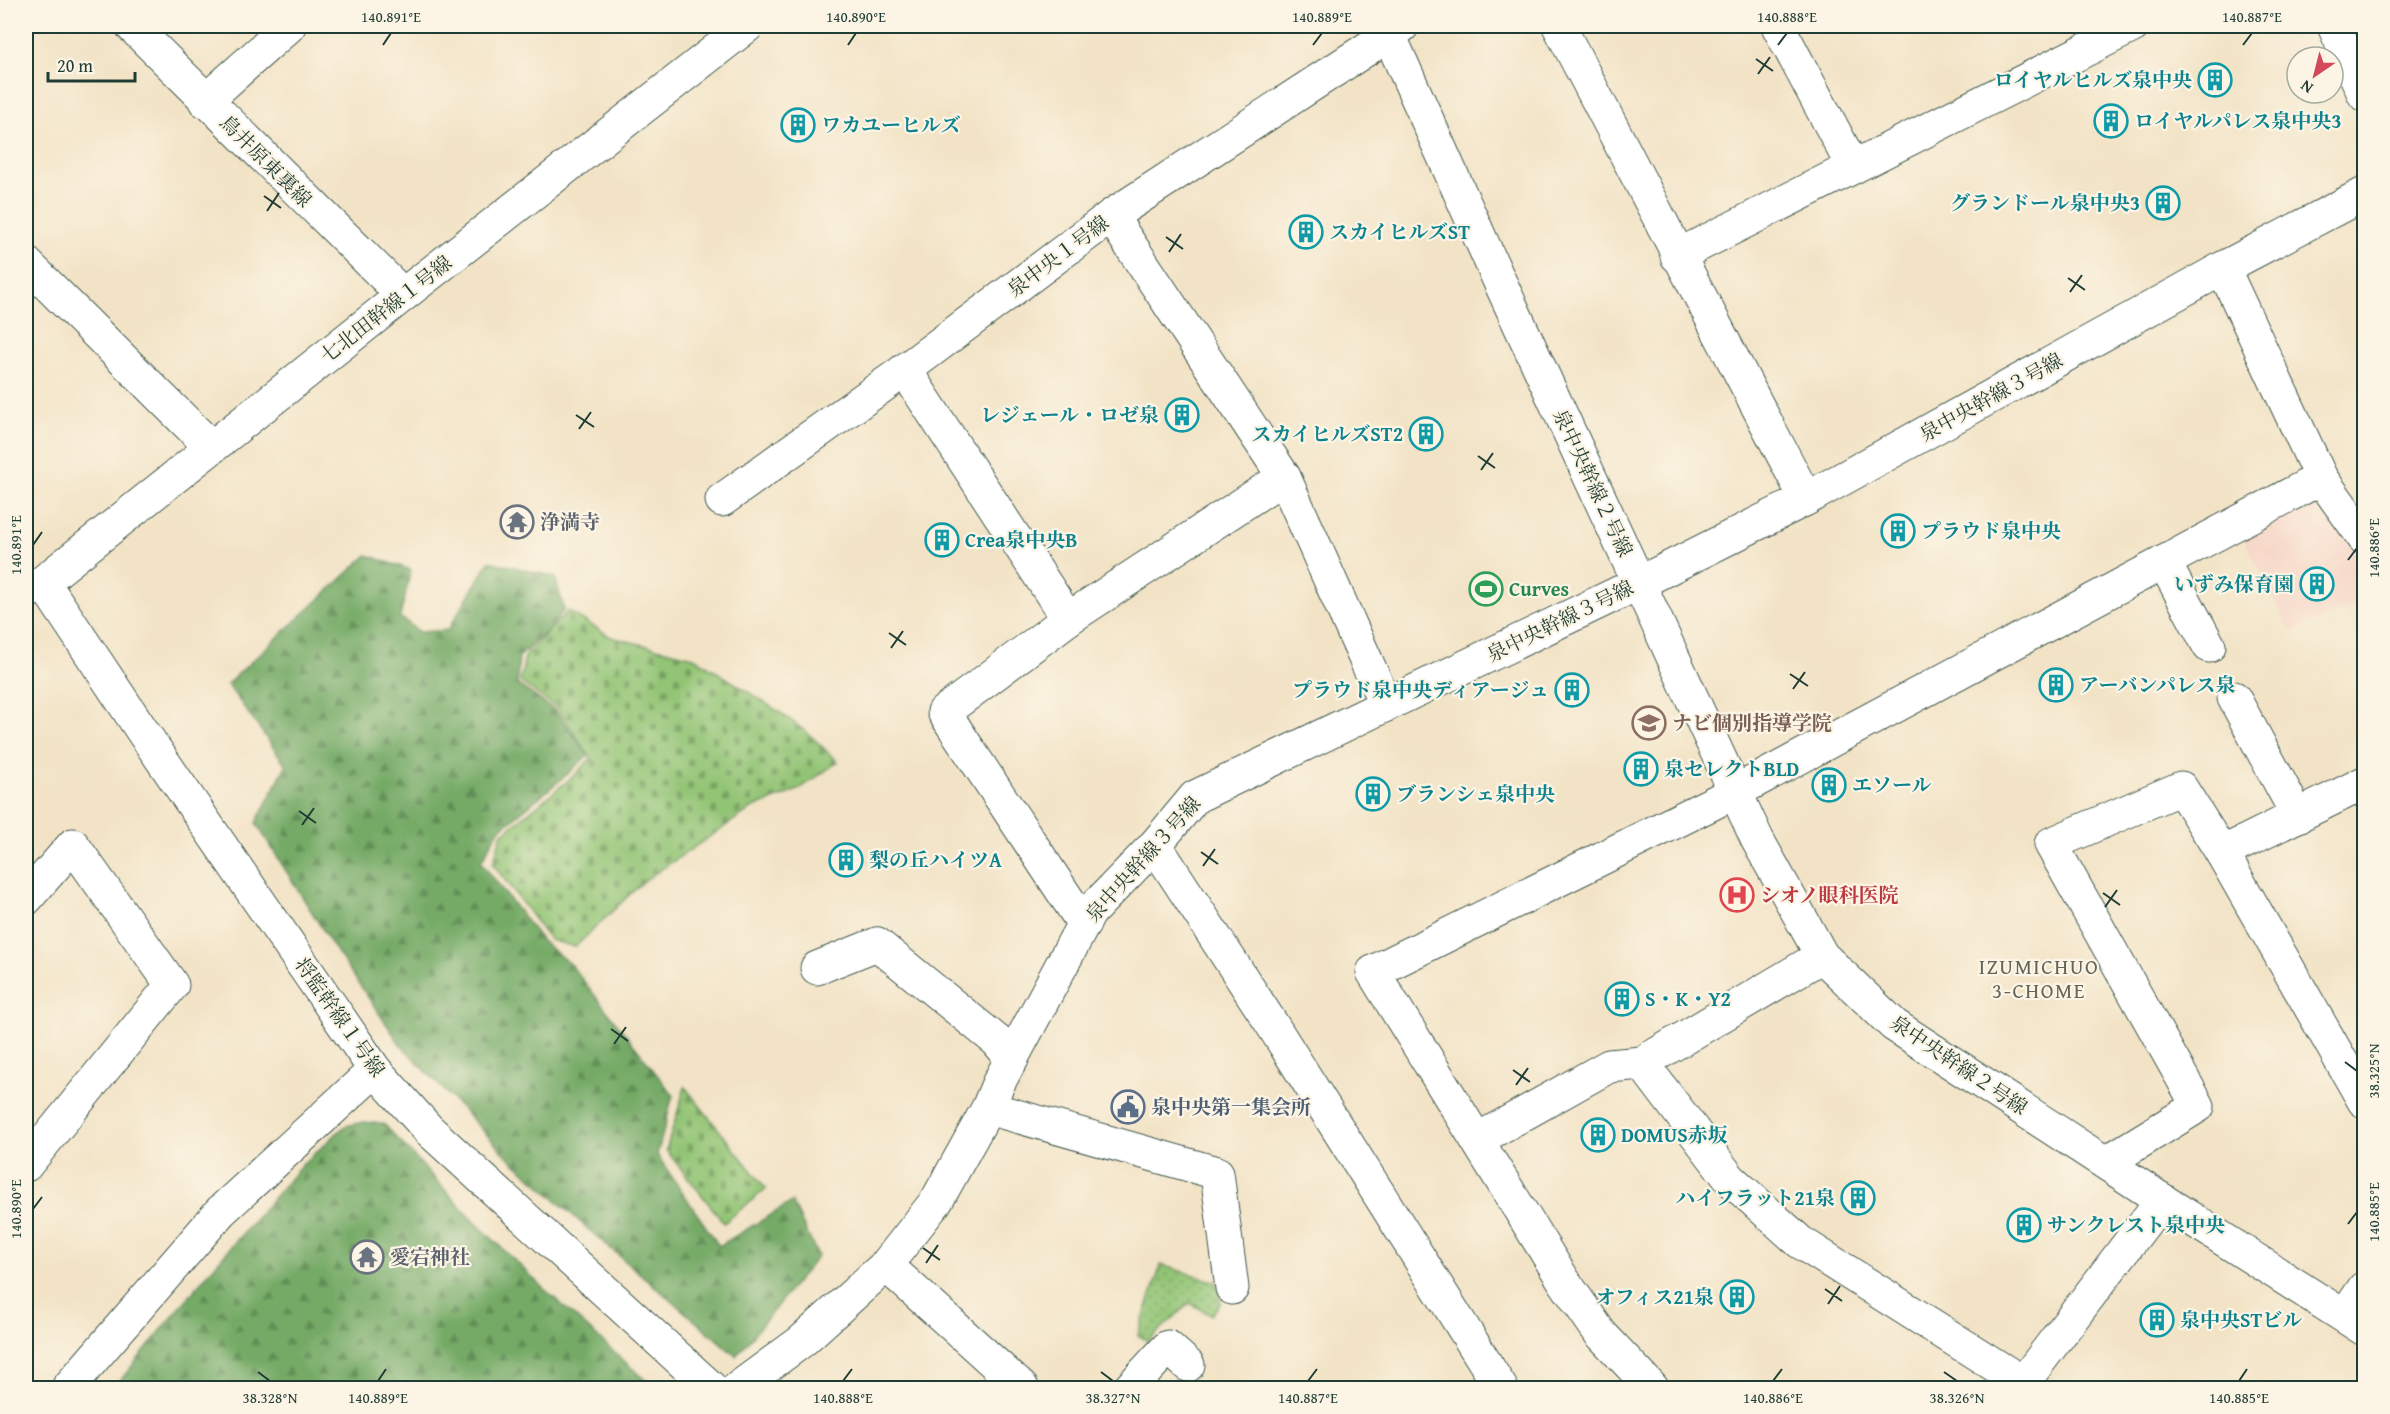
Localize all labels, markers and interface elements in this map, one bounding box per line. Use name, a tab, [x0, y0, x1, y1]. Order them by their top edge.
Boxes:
text: 140.891°E	[361, 6, 421, 27]
text: 140.890°E	[826, 6, 886, 27]
text: 140.889°E	[1292, 6, 1352, 27]
text: 140.888°E	[1757, 6, 1817, 27]
text: 140.887°E	[2222, 6, 2282, 27]
scale bar	[48, 45, 135, 83]
north arrow	[2285, 45, 2345, 105]
text: 20 m	[57, 52, 93, 79]
building icon: ロイヤルヒルズ泉中央	[2197, 62, 2233, 98]
place label: ロイヤルヒルズ泉中央	[1993, 65, 2192, 94]
text: N	[2295, 74, 2318, 100]
building icon: ロイヤルパレス泉中央3	[2093, 103, 2129, 139]
place label: ロイヤルパレス泉中央3	[2134, 106, 2342, 135]
building icon: ワカユーヒルズ	[780, 107, 816, 143]
street label: 鳥井原東裏線	[214, 108, 319, 213]
place label: ワカユーヒルズ	[821, 110, 960, 139]
building icon: グランドール泉中央3	[2145, 185, 2181, 221]
place label: グランドール泉中央3	[1950, 188, 2140, 217]
street label: 泉中央１号線	[1001, 208, 1114, 303]
building icon: スカイヒルズST	[1288, 214, 1324, 250]
place label: スカイヒルズST	[1329, 217, 1470, 246]
street label: 七北田幹線１号線	[314, 248, 458, 369]
street label: 泉中央幹線３号線	[1914, 345, 2068, 448]
building icon: レジェール・ロゼ泉	[1164, 397, 1200, 433]
place label: レジェール・ロゼ泉	[980, 400, 1159, 429]
street label: 泉中央幹線２号線	[1547, 404, 1640, 561]
building icon: スカイヒルズST2	[1408, 416, 1444, 452]
place label: スカイヒルズST2	[1252, 419, 1403, 448]
temple icon: 浄満寺	[499, 504, 535, 540]
place label: 浄満寺	[540, 507, 600, 536]
building icon: プラウド泉中央	[1880, 513, 1916, 549]
text: 140.891°E	[5, 515, 26, 575]
place label: プラウド泉中央	[1921, 516, 2061, 545]
text: 140.886°E	[2363, 518, 2384, 578]
building icon: Crea泉中央B	[924, 522, 960, 558]
place label: Crea泉中央B	[965, 525, 1078, 554]
building icon: いずみ保育園	[2299, 566, 2335, 602]
place label: いずみ保育園	[2174, 569, 2294, 598]
sports icon: Curves	[1468, 571, 1504, 607]
street label: 泉中央幹線３号線	[1482, 572, 1638, 669]
place label: Curves	[1509, 574, 1569, 603]
building icon: アーバンパレス泉	[2038, 667, 2074, 703]
place label: アーバンパレス泉	[2079, 670, 2235, 699]
building icon: プラウド泉中央ディアージュ	[1554, 672, 1590, 708]
place label: プラウド泉中央ディアージュ	[1292, 675, 1549, 704]
school or university icon: ナビ個別指導学院	[1631, 705, 1667, 741]
place label: ナビ個別指導学院	[1672, 708, 1832, 737]
building icon: 泉セレクトBLD	[1623, 751, 1659, 787]
place label: 泉セレクトBLD	[1664, 754, 1799, 783]
building icon: エソール	[1811, 767, 1847, 803]
place label: エソール	[1852, 770, 1932, 799]
building icon: ブランシェ泉中央	[1355, 776, 1391, 812]
place label: ブランシェ泉中央	[1396, 779, 1555, 808]
street label: 泉中央幹線３号線	[1078, 790, 1207, 928]
building icon: 梨の丘ハイツA	[828, 842, 864, 878]
place label: 梨の丘ハイツA	[869, 845, 1002, 874]
hospital icon: シオノ眼科医院	[1719, 877, 1755, 913]
place label: シオノ眼科医院	[1760, 880, 1899, 909]
street label: 将監幹線１号線	[288, 951, 392, 1082]
district label: IZUMICHUO 3-CHOME	[1979, 951, 2099, 1006]
building icon: S・K・Y2	[1604, 981, 1640, 1017]
place label: S・K・Y2	[1645, 984, 1731, 1013]
street label: 泉中央幹線２号線	[1885, 1008, 2034, 1121]
text: 38.325°N	[2363, 1043, 2384, 1098]
public building icon: 泉中央第一集会所	[1110, 1089, 1146, 1125]
place label: 泉中央第一集会所	[1151, 1092, 1311, 1121]
building icon: DOMUS赤坂	[1580, 1117, 1616, 1153]
place label: DOMUS赤坂	[1621, 1120, 1728, 1149]
text: 140.890°E	[5, 1179, 26, 1239]
building icon: ハイフラット21泉	[1840, 1180, 1876, 1216]
text: 140.885°E	[2363, 1182, 2384, 1242]
place label: ハイフラット21泉	[1675, 1183, 1835, 1212]
building icon: サンクレスト泉中央	[2006, 1207, 2042, 1243]
place label: サンクレスト泉中央	[2047, 1210, 2225, 1239]
temple icon: 愛宕神社	[349, 1239, 385, 1275]
place label: 愛宕神社	[390, 1242, 470, 1271]
building icon: オフィス21泉	[1719, 1279, 1755, 1315]
place label: オフィス21泉	[1595, 1282, 1714, 1311]
building icon: 泉中央STビル	[2139, 1302, 2175, 1338]
place label: 泉中央STビル	[2180, 1305, 2302, 1334]
text: 38.328°N	[243, 1387, 298, 1408]
text: 140.889°E	[348, 1387, 408, 1408]
text: 140.888°E	[813, 1387, 873, 1408]
text: 38.327°N	[1086, 1387, 1141, 1408]
text: 140.887°E	[1278, 1387, 1338, 1408]
text: 140.886°E	[1743, 1387, 1803, 1408]
text: 38.326°N	[1930, 1387, 1985, 1408]
text: 140.885°E	[2209, 1387, 2269, 1408]

